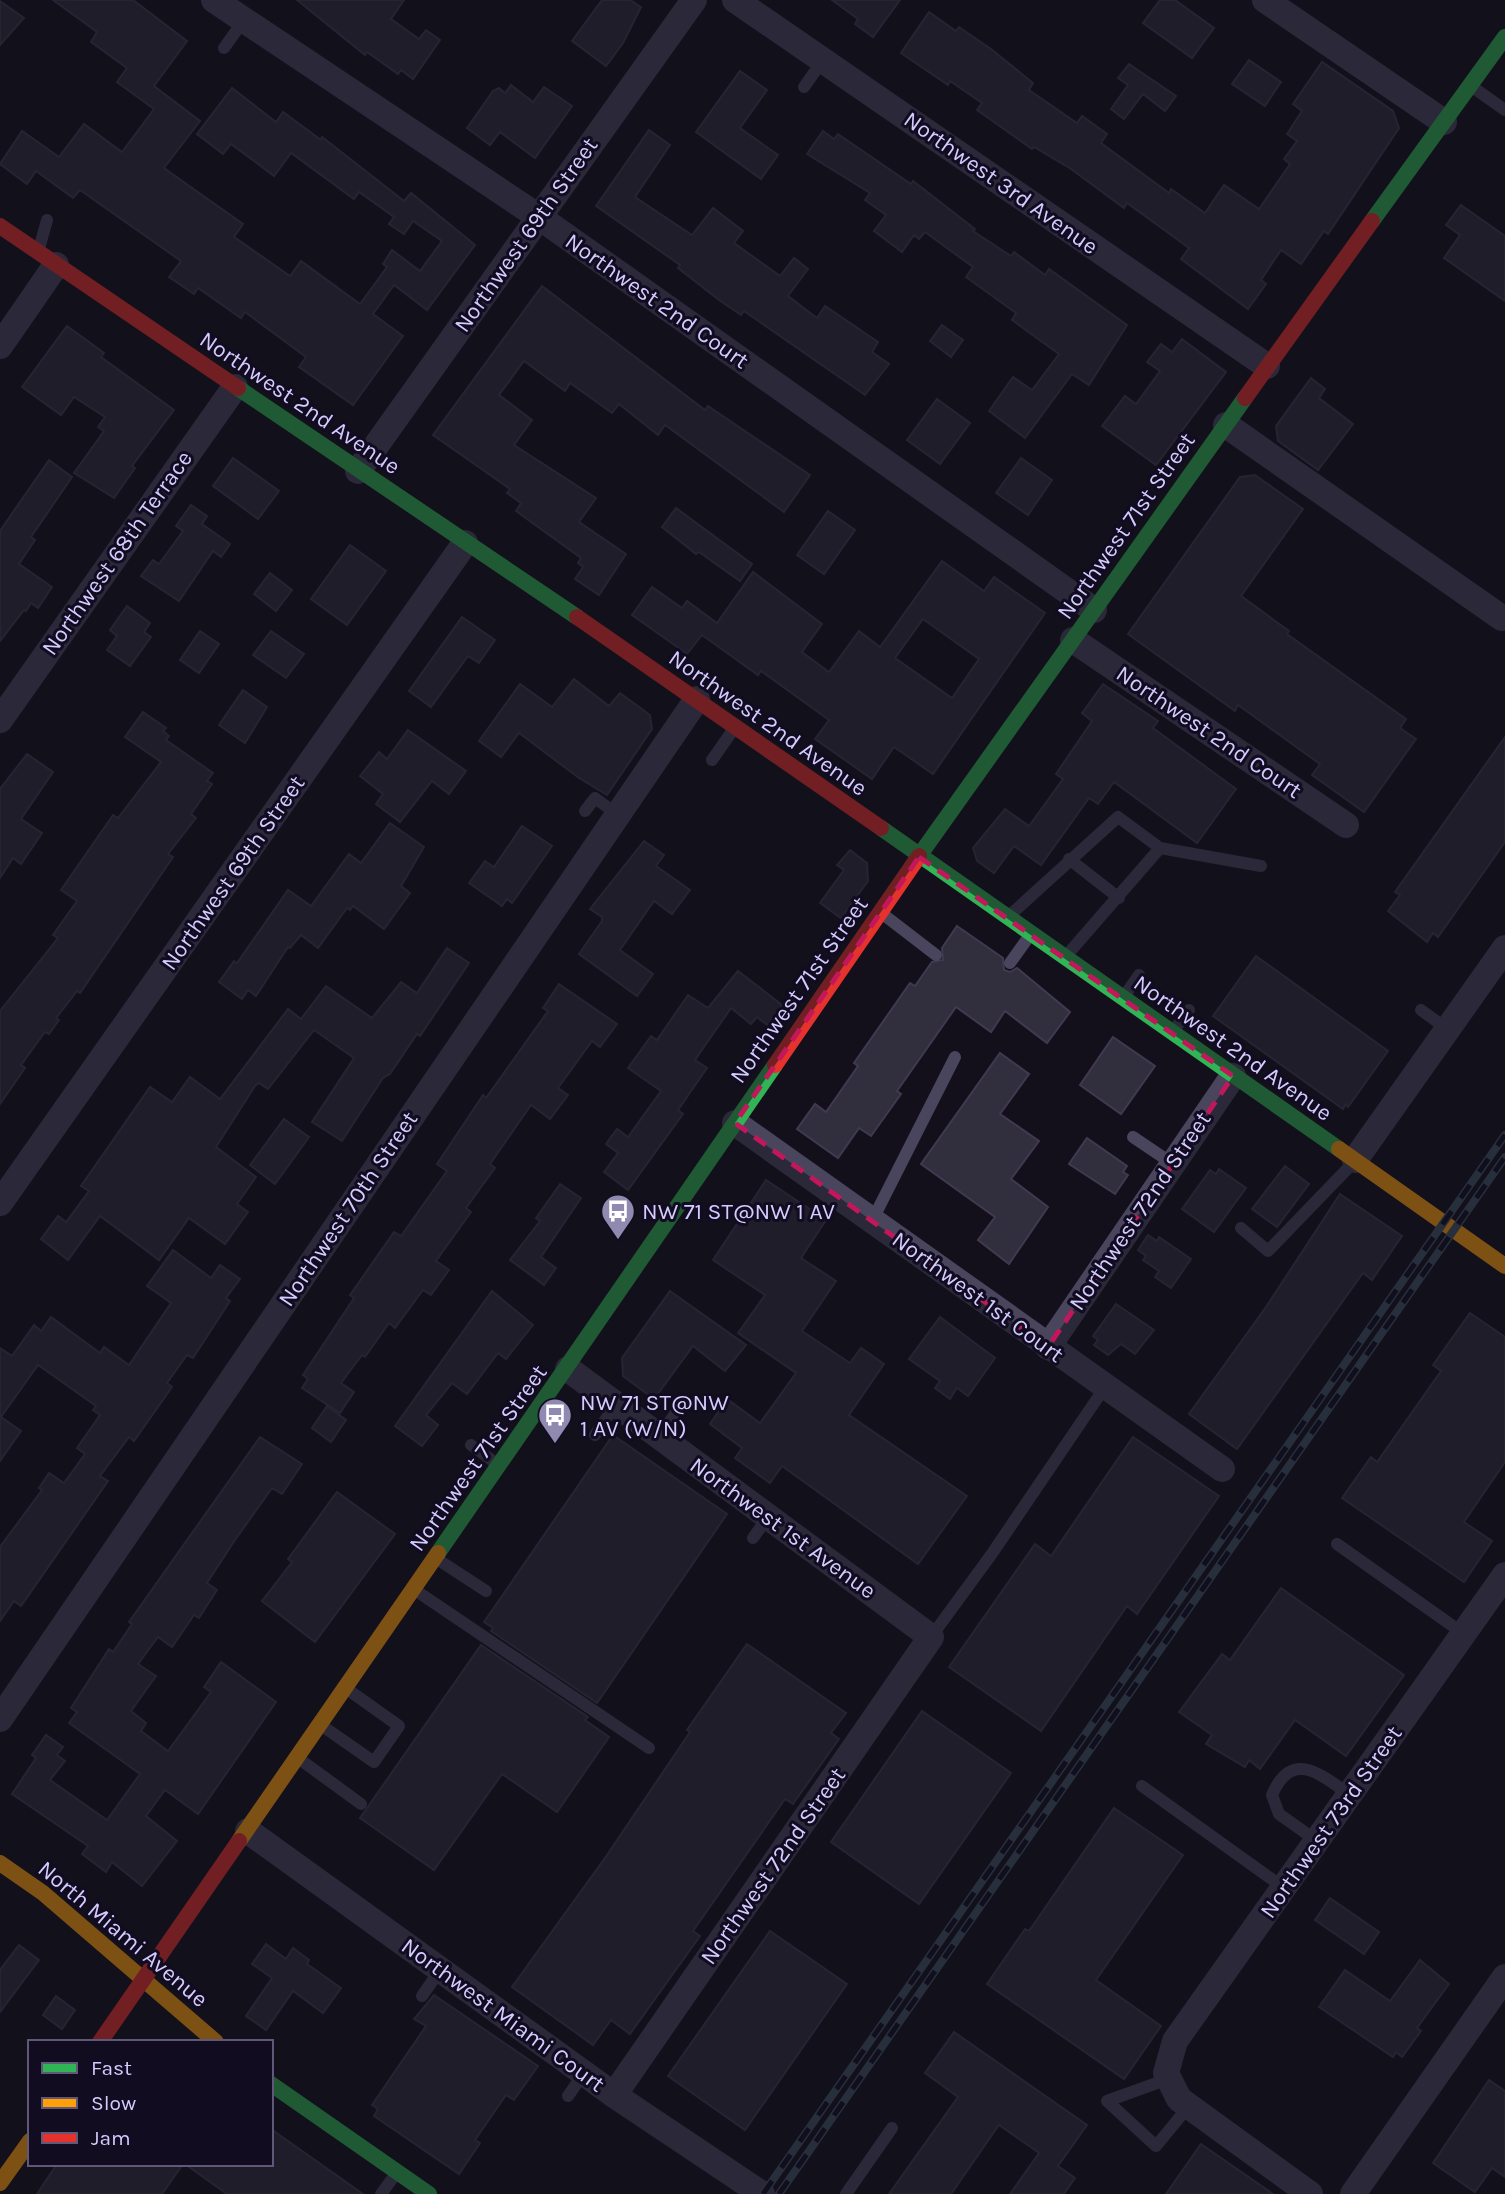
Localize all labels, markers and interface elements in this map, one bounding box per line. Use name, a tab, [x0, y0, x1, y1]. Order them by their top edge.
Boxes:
street label: Northwest 3rd Avenue	[899, 106, 1103, 260]
street label: Northwest 69th Street	[449, 132, 604, 338]
street label: Northwest 2nd Court	[560, 228, 754, 375]
street label: Northwest 2nd Avenue	[195, 326, 405, 480]
street label: Northwest 71st Street	[1051, 427, 1201, 624]
street label: Northwest 68th Terrace	[36, 445, 198, 661]
street label: Northwest 2nd Avenue	[664, 644, 872, 802]
street label: Northwest 2nd Court	[1111, 660, 1307, 804]
street label: Northwest 69th Street	[156, 770, 311, 976]
street label: Northwest 71st Street	[724, 891, 874, 1088]
street label: Northwest 2nd Avenue	[1129, 969, 1337, 1127]
street label: Northwest 70th Street	[273, 1106, 424, 1312]
street label: Northwest 72nd Street	[1063, 1106, 1217, 1316]
bus stop icon: NW 71 ST@NW 1 AV	[599, 1192, 637, 1241]
place label: NW 71 ST@NW 1 AV	[642, 1198, 835, 1225]
street label: Northwest 1st Court	[887, 1226, 1069, 1368]
street label: Northwest 71st Street	[403, 1359, 553, 1556]
place label: NW 71 ST@NW 1 AV (W/N)	[580, 1389, 729, 1442]
bus stop icon: NW 71 ST@NW 1 AV (W/N)	[536, 1396, 574, 1445]
street label: Northwest 1st Avenue	[685, 1451, 881, 1605]
street label: Northwest 73rd Street	[1254, 1720, 1408, 1923]
street label: Northwest 72nd Street	[695, 1762, 851, 1970]
street label: North Miami Avenue	[33, 1855, 213, 2013]
street label: Northwest Miami Court	[396, 1932, 610, 2098]
legend	[28, 2040, 273, 2166]
text: Fast	[91, 2056, 132, 2080]
text: Slow	[91, 2091, 136, 2115]
text: Jam	[91, 2126, 131, 2150]

